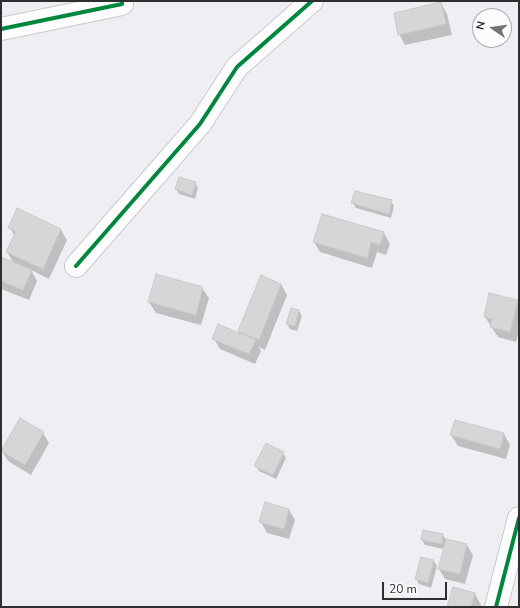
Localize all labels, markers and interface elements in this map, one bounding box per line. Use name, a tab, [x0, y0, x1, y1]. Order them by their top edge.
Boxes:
north arrow	[472, 8, 512, 48]
text: N	[473, 20, 489, 31]
scale bar	[384, 574, 449, 600]
text: 20 m	[389, 581, 417, 597]

